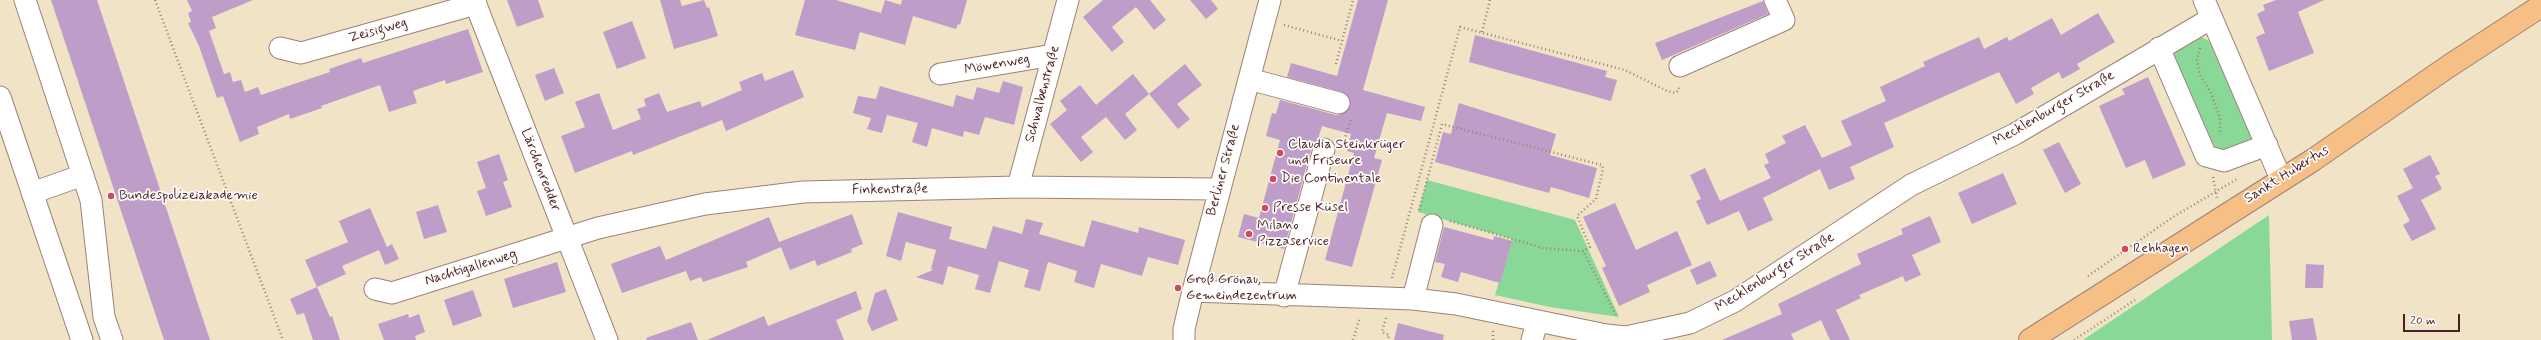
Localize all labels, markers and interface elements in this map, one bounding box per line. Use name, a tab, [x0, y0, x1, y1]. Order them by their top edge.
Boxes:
street label: Zeisigweg	[347, 15, 409, 47]
street label: Schwalbenstraße	[1022, 44, 1064, 144]
street label: Möwenweg	[963, 51, 1031, 79]
street label: Mecklenburger Straße	[1990, 67, 2118, 151]
street label: Berliner Straße	[1204, 122, 1244, 218]
street label: Lärchenredder	[516, 126, 564, 214]
place label: Claudia Steinkrüger und Friseure	[1288, 137, 1405, 170]
street label: Sankt Hubertus	[2242, 142, 2332, 208]
marker: Claudia Steinkrüger und Friseure	[1275, 148, 1285, 158]
place label: Die Continentale	[1281, 171, 1382, 187]
marker: Die Continentale	[1268, 174, 1278, 184]
street label: Finkenstraße	[852, 181, 928, 199]
place label: Bundespolizeiakademie	[119, 188, 258, 204]
marker: Bundespolizeiakademie	[106, 191, 116, 201]
place label: Presse Küsel	[1273, 200, 1348, 216]
marker: Presse Küsel	[1260, 203, 1270, 213]
place label: Milano Pizzaservice	[1257, 218, 1329, 250]
marker: Milano Pizzaservice	[1244, 229, 1254, 239]
street label: Mecklenburger Straße	[1712, 230, 1838, 316]
place label: Rehhagen	[2133, 241, 2189, 257]
marker: Rehhagen	[2120, 244, 2130, 254]
street label: Nachtigallenweg	[423, 246, 519, 290]
place label: Groß Grönau, Gemeindezentrum	[1186, 272, 1297, 304]
marker: Groß Grönau, Gemeindezentrum	[1173, 283, 1183, 293]
scale bar	[2405, 306, 2462, 332]
text: 20 m	[2410, 313, 2436, 329]

